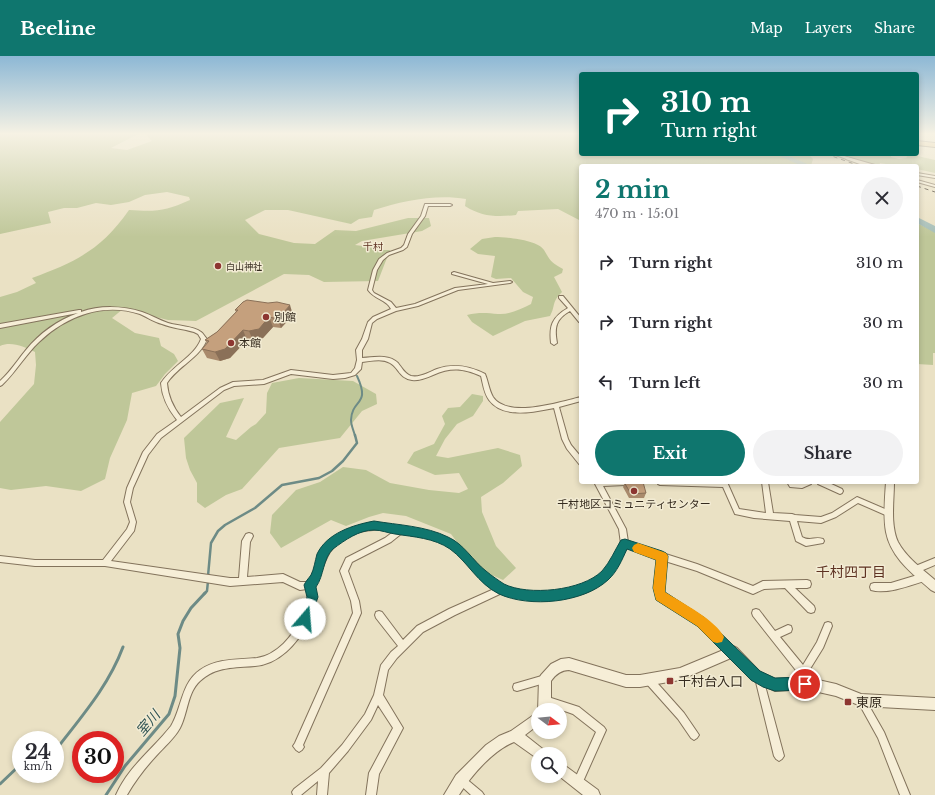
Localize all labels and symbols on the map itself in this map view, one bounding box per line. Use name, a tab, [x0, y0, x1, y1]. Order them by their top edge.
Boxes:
district label: 千村	[363, 240, 383, 253]
marker: 白山神社	[213, 261, 223, 271]
place label: 白山神社	[226, 261, 262, 272]
place label: 別館	[274, 310, 296, 324]
marker: 別館	[261, 312, 271, 322]
place label: 本館	[239, 336, 261, 350]
marker: 本館	[226, 338, 236, 348]
marker: 千村地区コミュニティセンター	[629, 486, 639, 496]
place label: 千村地区コミュニティセンター	[557, 497, 711, 511]
district label: 千村四丁目	[816, 563, 886, 581]
position arrow	[284, 598, 326, 640]
pin	[788, 667, 822, 701]
place label: 千村台入口	[678, 673, 743, 690]
marker: 千村台入口	[665, 676, 675, 686]
place label: 東原	[856, 694, 882, 711]
marker: 東原	[843, 697, 853, 707]
north arrow	[531, 703, 567, 739]
water label: 室川	[132, 705, 165, 740]
speed limit sign: 30	[72, 731, 124, 783]

